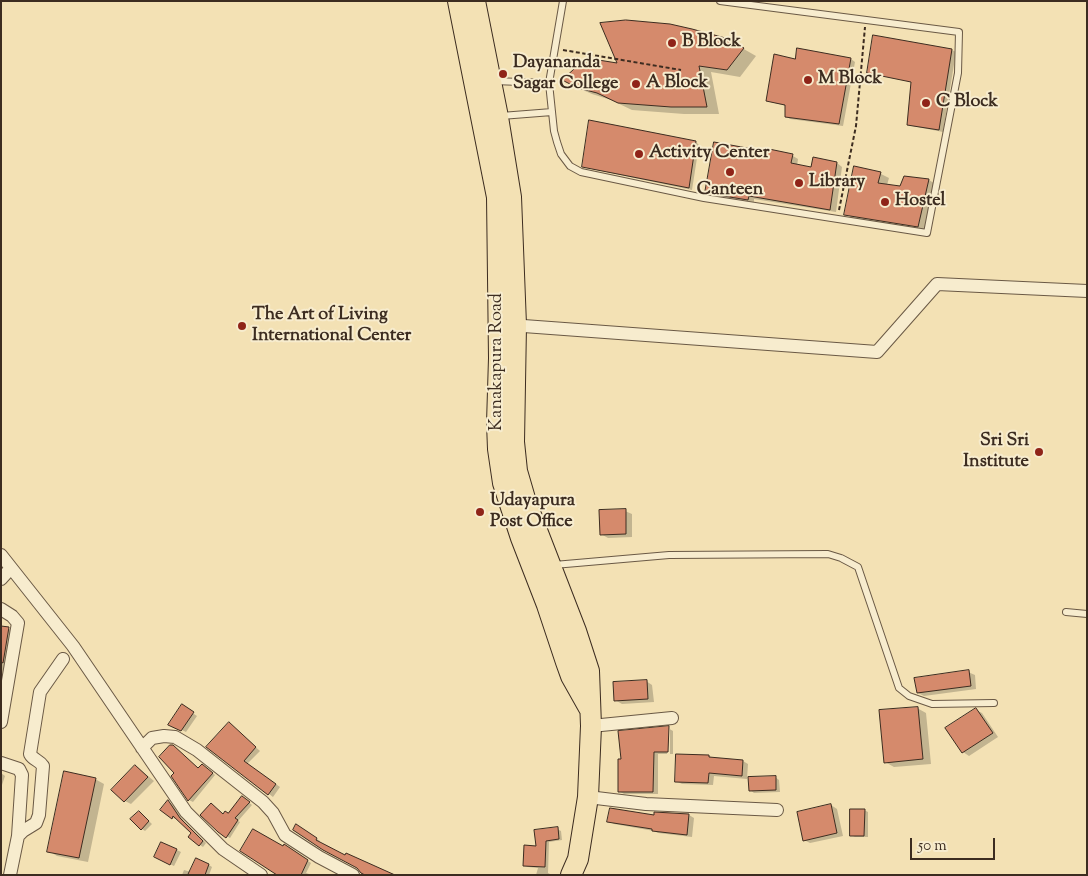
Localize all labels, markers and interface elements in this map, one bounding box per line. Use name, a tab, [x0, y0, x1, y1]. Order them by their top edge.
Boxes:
place label: B Block	[682, 32, 741, 54]
marker: B Block	[666, 37, 678, 49]
place label: Dayananda Sagar College	[513, 53, 618, 96]
marker: Dayananda Sagar College	[497, 68, 509, 80]
place label: M Block	[818, 69, 882, 91]
place label: A Block	[646, 73, 708, 95]
marker: M Block	[802, 74, 814, 86]
marker: A Block	[630, 78, 642, 90]
place label: C Block	[936, 92, 998, 114]
marker: C Block	[920, 97, 932, 109]
place label: Activity Center	[649, 143, 769, 165]
marker: Activity Center	[633, 148, 645, 160]
marker: Canteen	[724, 166, 736, 178]
place label: Library	[809, 172, 865, 194]
marker: Library	[793, 177, 805, 189]
place label: Canteen	[697, 180, 763, 202]
place label: Hostel	[895, 191, 946, 213]
marker: Hostel	[879, 196, 891, 208]
street label: Kanakapura Road	[487, 293, 509, 431]
place label: The Art of Living International Center	[252, 305, 411, 348]
marker: The Art of Living International Center	[236, 320, 248, 332]
place label: Sri Sri Institute	[963, 431, 1029, 474]
marker: Sri Sri Institute	[1033, 446, 1045, 458]
place label: Udayapura Post Office	[490, 491, 575, 534]
marker: Udayapura Post Office	[474, 506, 486, 518]
scale bar	[913, 828, 998, 860]
text: 50 m	[918, 836, 947, 857]

